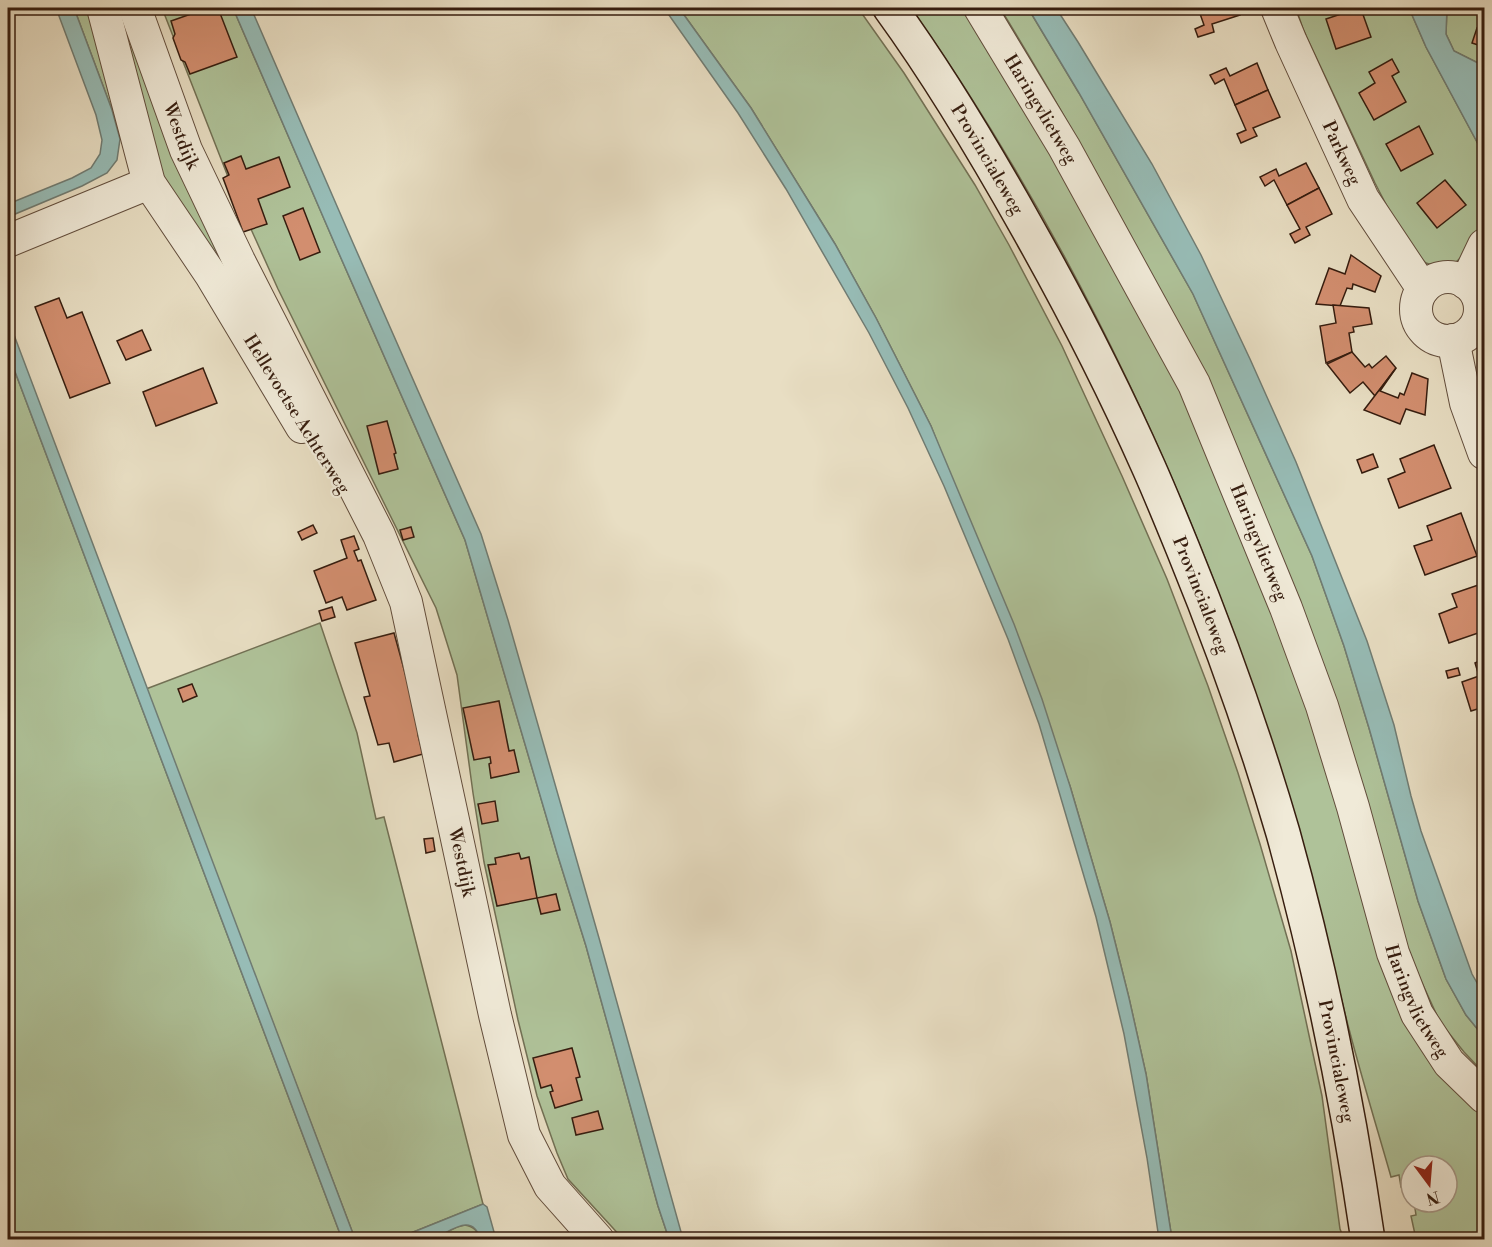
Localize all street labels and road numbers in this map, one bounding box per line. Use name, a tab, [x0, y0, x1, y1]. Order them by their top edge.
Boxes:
street label: Haringvlietweg	[999, 50, 1082, 169]
street label: Westdijk	[158, 98, 205, 175]
street label: Provincialeweg	[945, 100, 1029, 220]
street label: Parkweg	[1317, 118, 1366, 190]
street label: Hellevoetse Achterweg	[238, 330, 355, 499]
street label: Haringvlietweg	[1224, 481, 1293, 605]
street label: Provincialeweg	[1167, 533, 1234, 658]
street label: Westdijk	[443, 825, 481, 900]
street label: Haringvlietweg	[1379, 942, 1454, 1063]
street label: Provincialeweg	[1313, 998, 1360, 1125]

